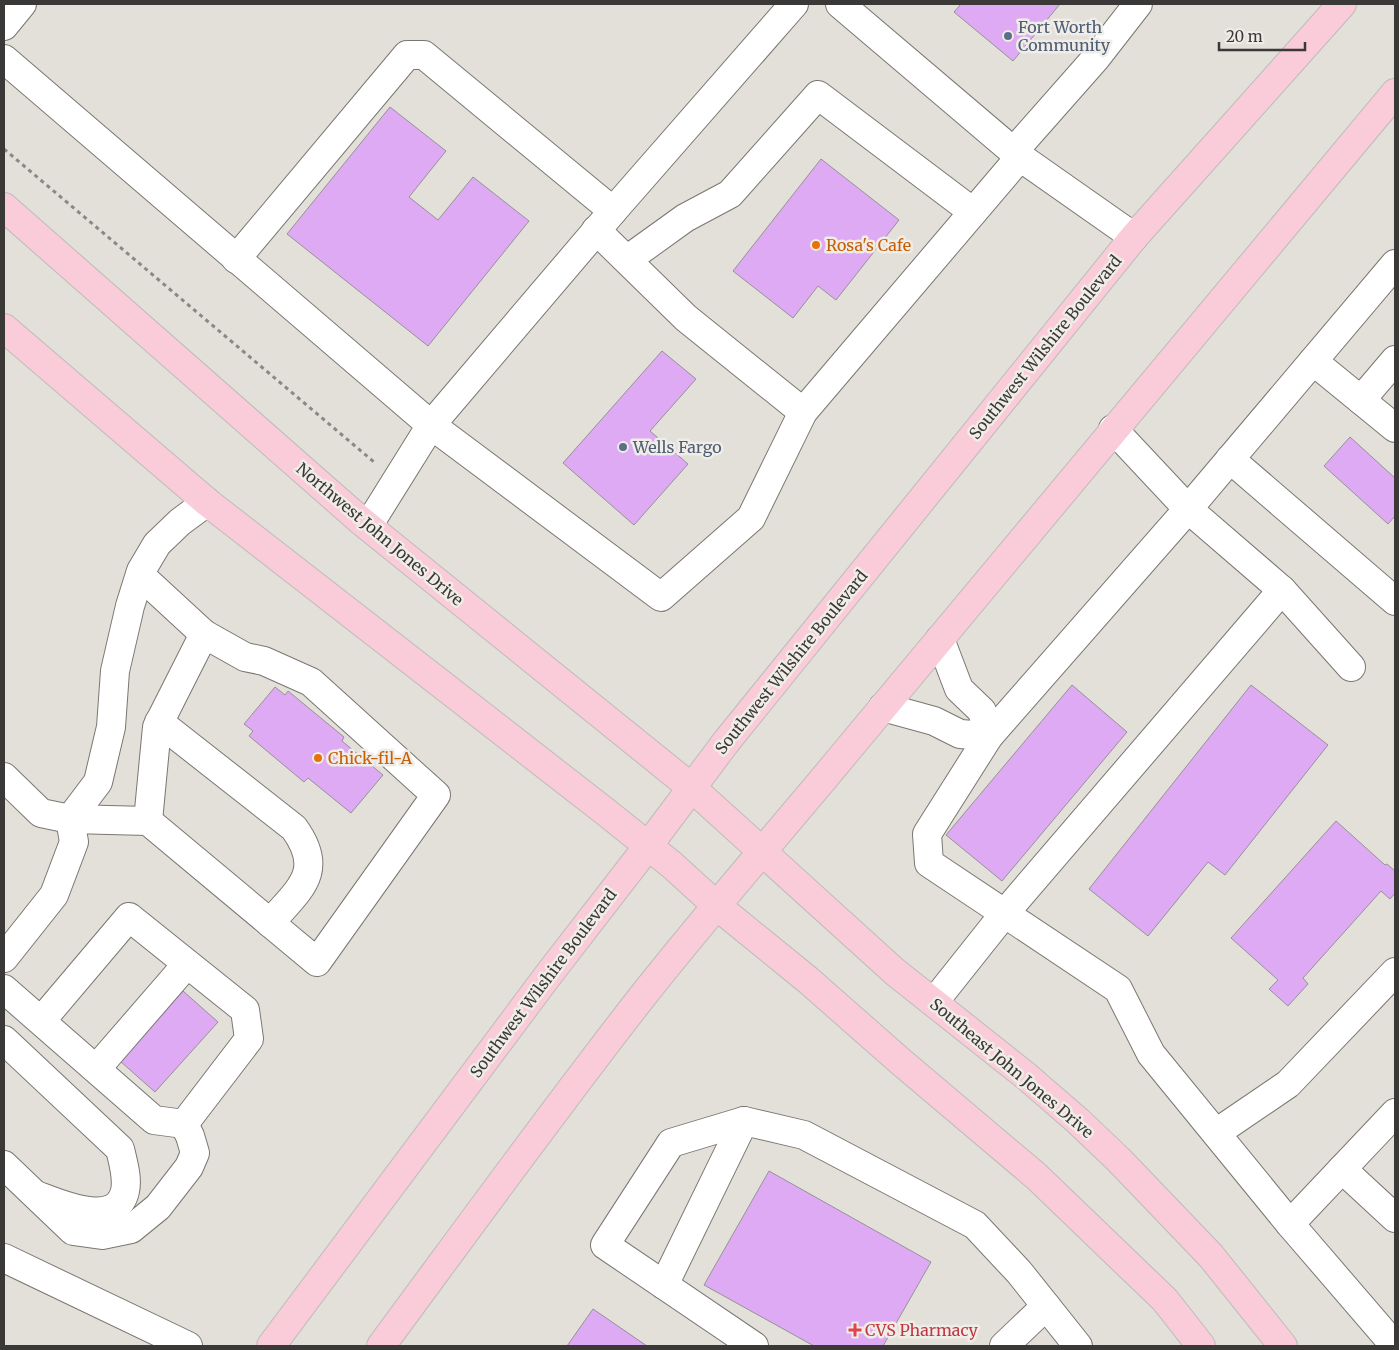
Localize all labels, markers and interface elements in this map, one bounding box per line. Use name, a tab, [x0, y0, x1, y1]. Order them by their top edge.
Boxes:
place label: Fort Worth Community	[1018, 17, 1111, 55]
scale bar	[1219, 20, 1305, 52]
text: 20 m	[1226, 27, 1263, 46]
marker: Fort Worth Community	[1002, 30, 1014, 42]
place label: Rosa's Cafe	[826, 235, 911, 255]
marker: Rosa's Cafe	[810, 239, 822, 251]
street label: Southwest Wilshire Boulevard	[964, 251, 1126, 443]
place label: Wells Fargo	[632, 437, 722, 457]
marker: Wells Fargo	[617, 441, 629, 453]
street label: Northwest John Jones Drive	[293, 458, 467, 610]
street label: Southwest Wilshire Boulevard	[710, 566, 872, 758]
place label: Chick-fil-A	[328, 748, 413, 768]
marker: Chick-fil-A	[312, 752, 324, 764]
street label: Southwest Wilshire Boulevard	[465, 884, 621, 1081]
street label: Southeast John Jones Drive	[926, 994, 1098, 1142]
place label: CVS Pharmacy	[865, 1320, 979, 1340]
marker: CVS Pharmacy	[849, 1324, 861, 1336]

